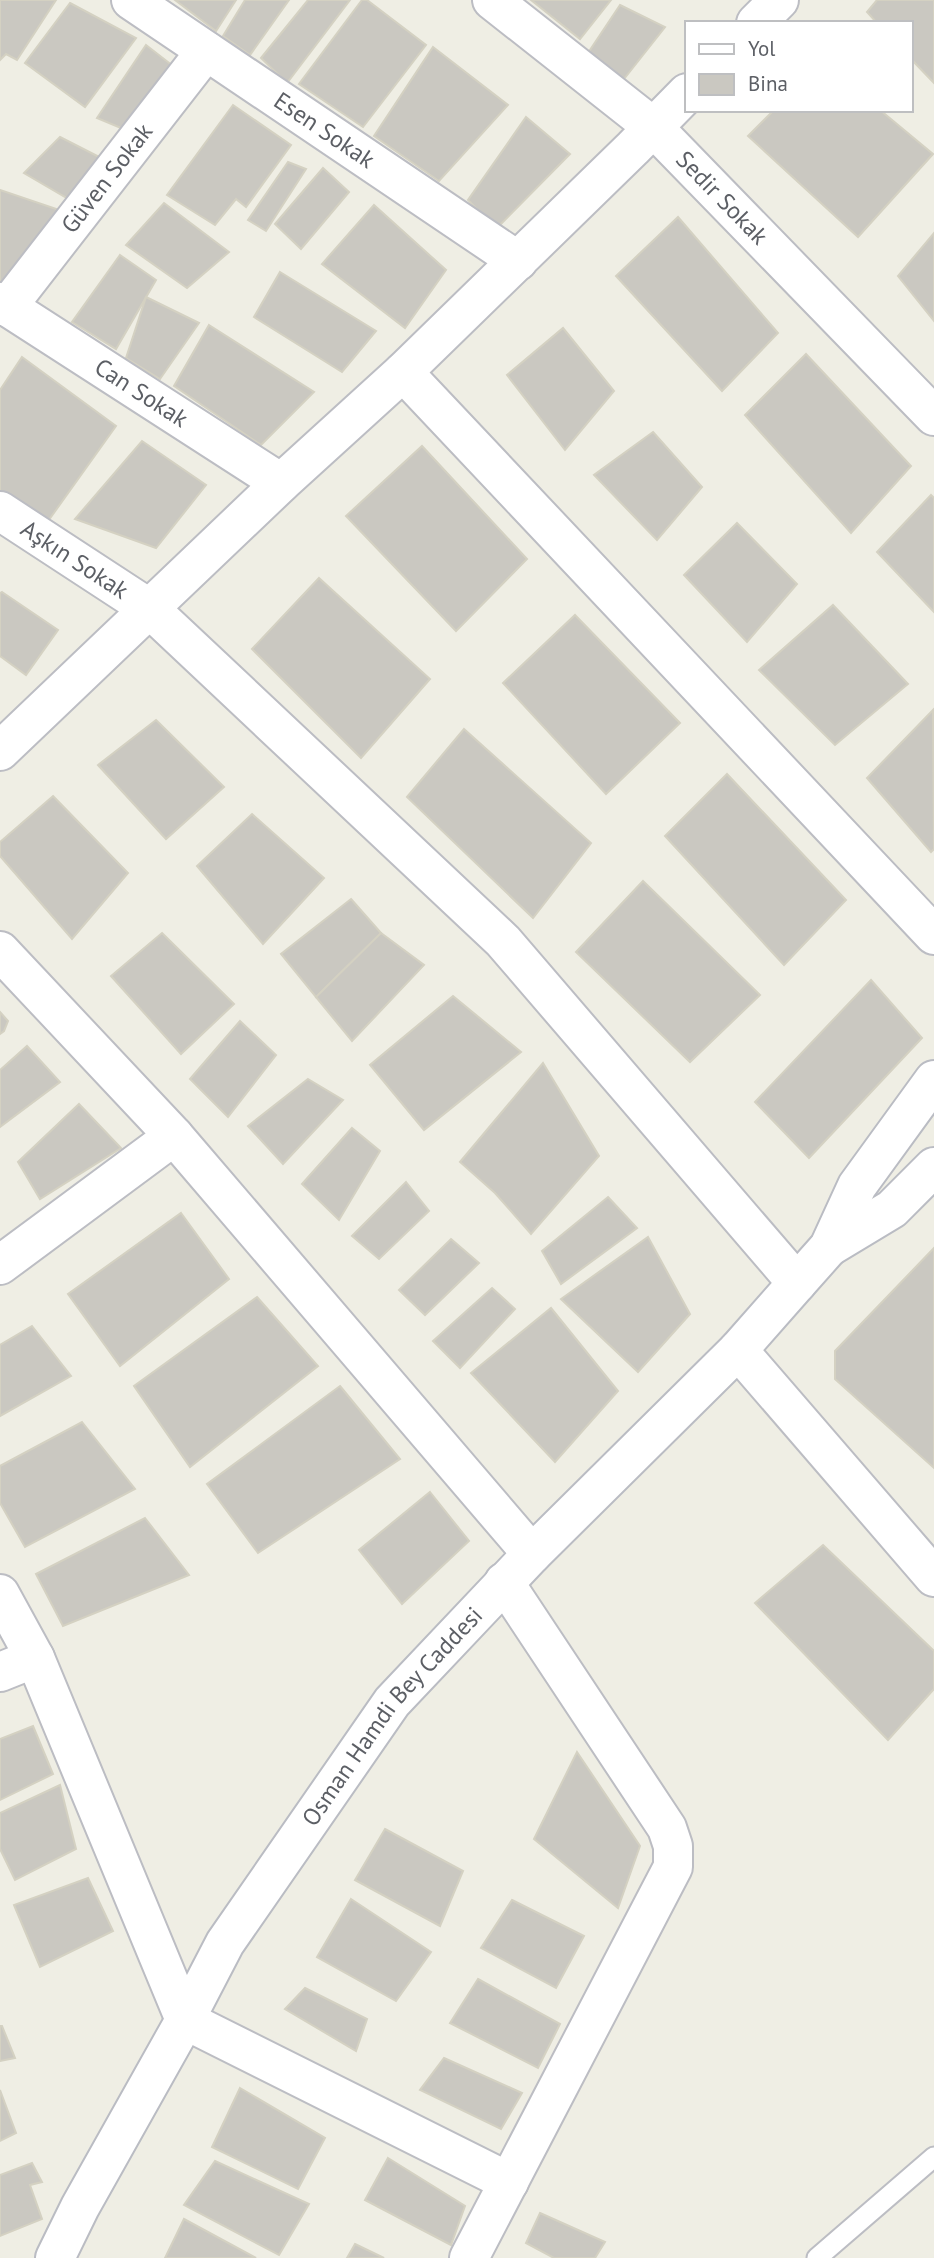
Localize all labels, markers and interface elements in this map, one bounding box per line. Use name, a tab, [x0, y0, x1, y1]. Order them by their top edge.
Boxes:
legend	[685, 21, 913, 112]
text: Yol	[748, 35, 775, 62]
text: Bina	[748, 70, 788, 97]
street label: Esen Sokak	[268, 85, 381, 175]
street label: Güven Sokak	[54, 116, 159, 239]
street label: Sedir Sokak	[670, 144, 775, 252]
street label: Can Sokak	[89, 351, 195, 434]
street label: Aşkın Sokak	[15, 513, 135, 606]
street label: Osman Hamdi Bey Caddesi	[295, 1600, 489, 1832]

